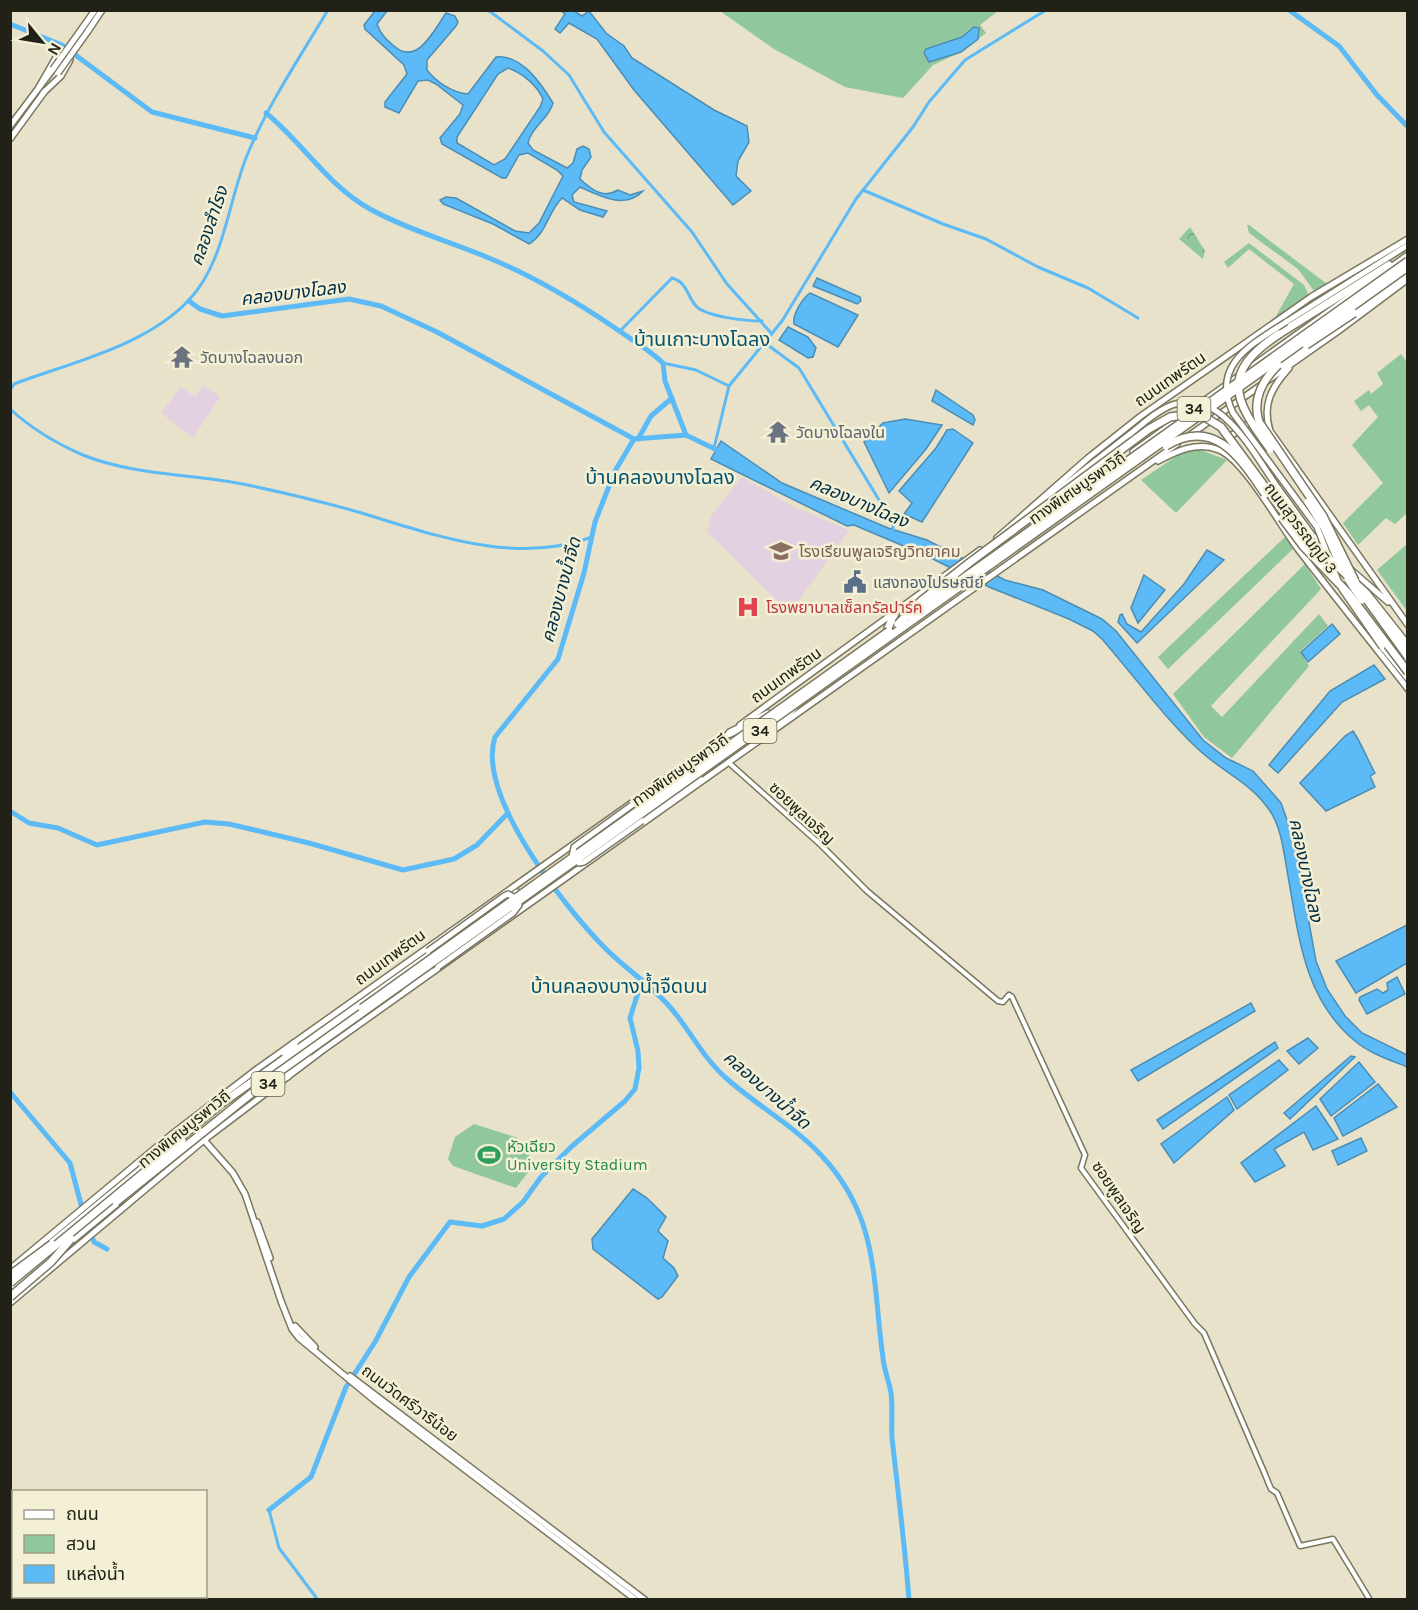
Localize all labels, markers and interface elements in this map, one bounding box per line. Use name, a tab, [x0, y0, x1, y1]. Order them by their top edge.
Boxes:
north arrow	[12, 12, 72, 72]
text: N	[43, 40, 66, 59]
water label: คลองสำโรง	[185, 182, 233, 269]
water label: คลองบางโฉลง	[239, 276, 348, 310]
district label: บ้านเกาะบางโฉลง	[634, 328, 770, 351]
temple icon: วัดบางโฉลงนอก	[169, 344, 195, 370]
place label: วัดบางโฉลงนอก	[200, 348, 303, 367]
street label: ถนนเทพรัตน	[1131, 348, 1209, 410]
road number: 34	[1178, 397, 1210, 421]
temple icon: วัดบางโฉลงใน	[765, 419, 791, 445]
place label: วัดบางโฉลงใน	[796, 423, 885, 442]
street label: ทางพิเศษบูรพาวิถี	[1025, 448, 1129, 528]
district label: บ้านคลองบางโฉลง	[585, 466, 735, 489]
water label: คลองบางโฉลง	[806, 471, 913, 533]
street label: ถนนสุวรรณภูมิ 3	[1261, 479, 1341, 577]
water label: คลองบางน้ำจืด	[534, 534, 586, 645]
school or university icon: โรงเรียนพูลเจริญวิทยาคม	[768, 538, 794, 564]
place label: โรงเรียนพูลเจริญวิทยาคม	[799, 542, 961, 561]
public building icon: แสงทองไปรษณีย์	[842, 569, 868, 595]
place label: แสงทองไปรษณีย์	[873, 573, 984, 592]
hospital icon: โรงพยาบาลเซ็ลทรัลปาร์ค	[735, 594, 761, 620]
place label: โรงพยาบาลเซ็ลทรัลปาร์ค	[766, 598, 923, 617]
street label: ถนนเทพรัตน	[747, 643, 825, 707]
road number: 34	[744, 719, 777, 743]
street label: ทางพิเศษบูรพาวิถี	[628, 730, 732, 810]
street label: ซอยพูลเจริญ	[765, 778, 839, 848]
water label: คลองบางโฉลง	[1284, 816, 1328, 925]
street label: ถนนเทพรัตน	[351, 925, 429, 989]
district label: บ้านคลองบางน้ำจืดบน	[531, 972, 708, 998]
water label: คลองบางน้ำจืด	[719, 1045, 817, 1134]
road number: 34	[252, 1072, 284, 1096]
street label: ทางพิเศษบูรพาวิถี	[134, 1086, 234, 1172]
place label: หัวเฉียว University Stadium	[507, 1137, 648, 1174]
sports icon: หัวเฉียว University Stadium	[476, 1142, 502, 1168]
street label: ซอยพูลเจริญ	[1088, 1157, 1150, 1237]
street label: ถนนวัดศรีวารีน้อย	[358, 1361, 462, 1445]
legend	[12, 1490, 207, 1598]
text: ถนน	[66, 1503, 99, 1525]
text: สวน	[66, 1533, 96, 1555]
text: แหล่งน้ำ	[66, 1561, 125, 1585]

